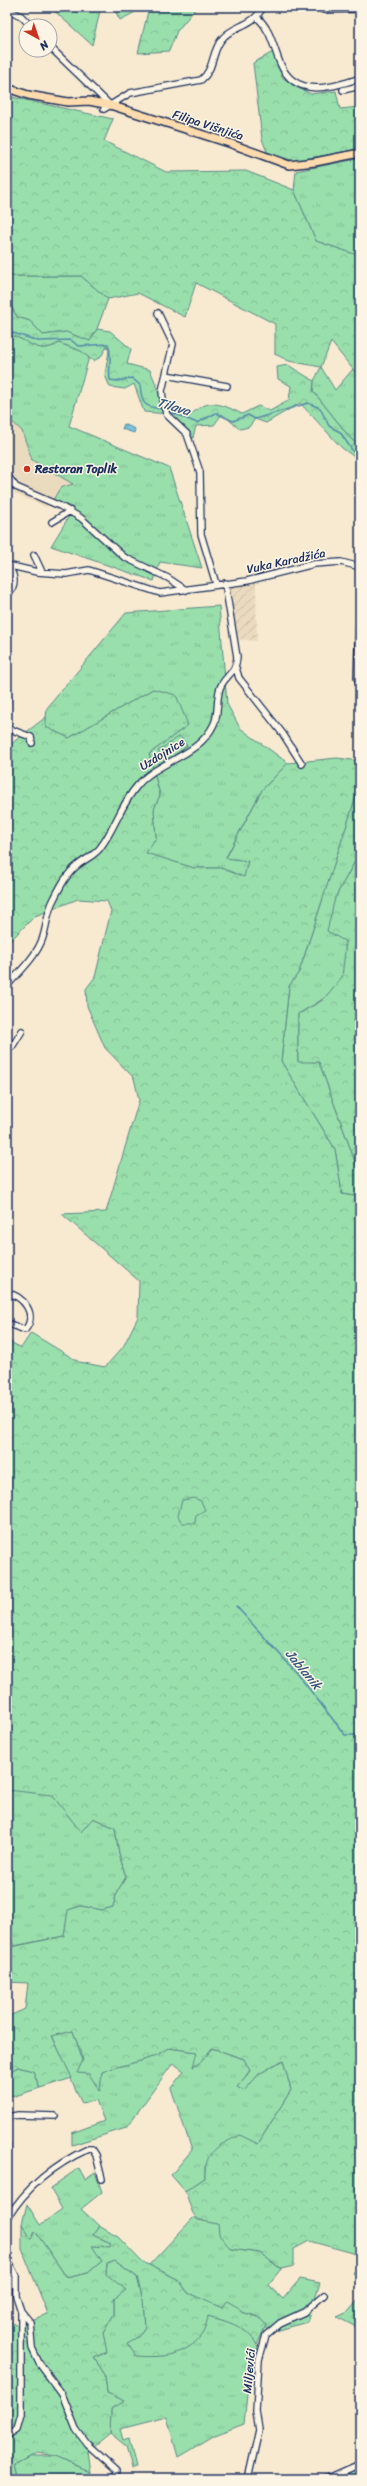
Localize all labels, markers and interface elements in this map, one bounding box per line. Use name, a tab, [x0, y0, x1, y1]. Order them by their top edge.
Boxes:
north arrow	[18, 18, 58, 58]
text: N	[35, 35, 54, 55]
street label: Filipa Višnjića	[170, 103, 246, 147]
water label: Tilava	[154, 391, 195, 423]
place label: Restoran Toplik	[34, 458, 118, 480]
marker: Restoran Toplik	[22, 464, 32, 474]
street label: Vuka Karadžića	[245, 542, 327, 580]
street label: Uzdojnice	[135, 731, 189, 777]
water label: Jablanik	[280, 1644, 329, 1697]
street label: Miljevići	[236, 2347, 262, 2394]

